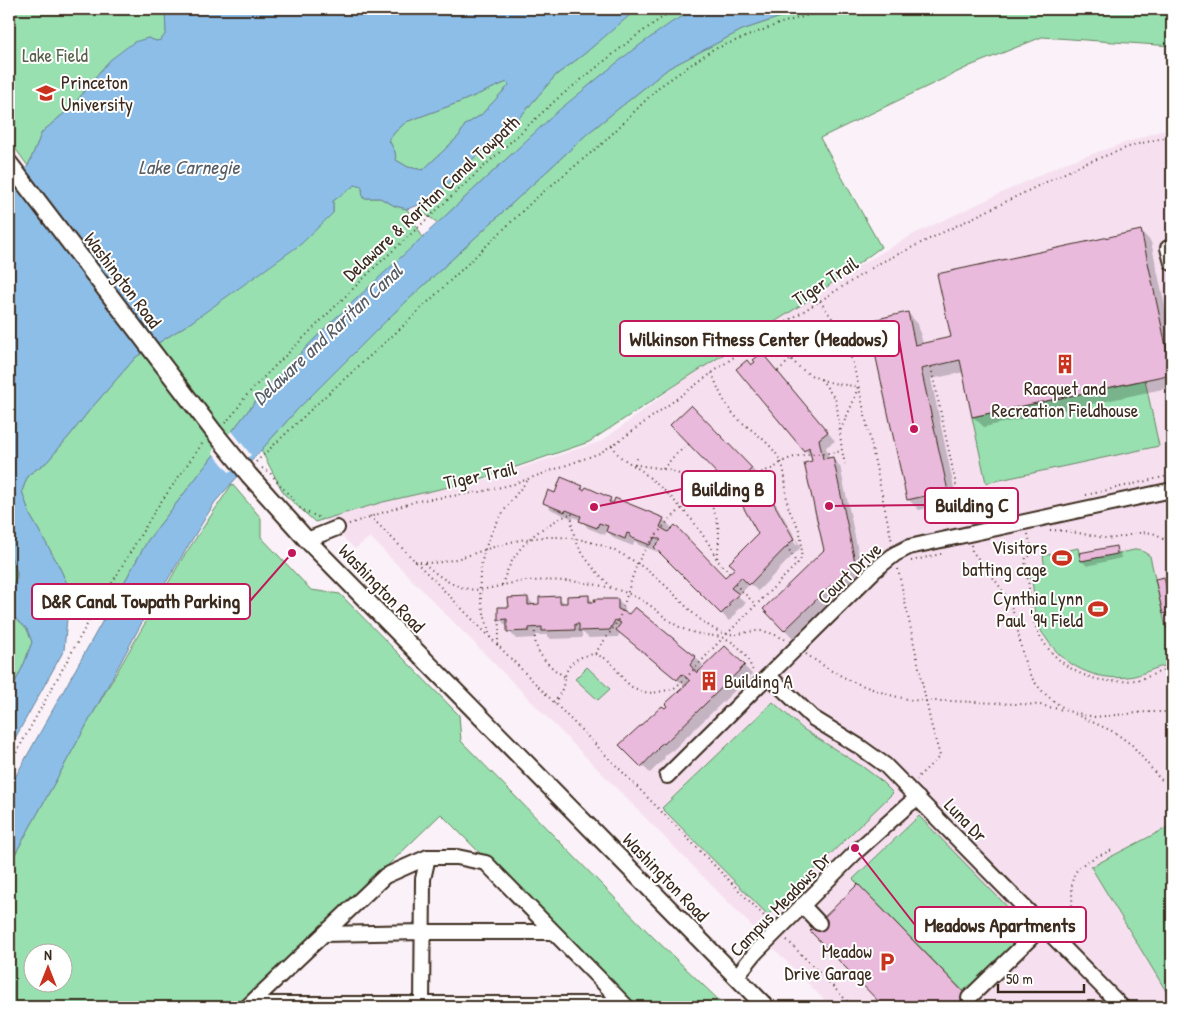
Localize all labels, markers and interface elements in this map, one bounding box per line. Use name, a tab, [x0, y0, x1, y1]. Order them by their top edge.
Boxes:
park label: Lake Field	[22, 42, 88, 68]
place label: Princeton University	[61, 69, 133, 117]
school or university icon: Princeton University	[35, 82, 57, 104]
street label: Delaware & Raritan Canal Towpath	[337, 109, 525, 287]
water label: Lake Carnegie	[139, 153, 241, 181]
street label: Washington Road	[78, 227, 168, 334]
street label: Tiger Trail	[787, 249, 864, 312]
water label: Delaware and Raritan Canal	[246, 256, 409, 411]
callout: Wilkinson Fitness Center (Meadows)	[620, 321, 899, 356]
text: Wilkinson Fitness Center (Meadows)	[630, 325, 888, 352]
building icon: Racquet and Recreation Fieldhouse	[1054, 353, 1076, 375]
place label: Racquet and Recreation Fieldhouse	[992, 375, 1139, 423]
street label: Tiger Trail	[441, 454, 520, 495]
callout: Building B	[682, 471, 775, 506]
text: Building B	[692, 475, 764, 503]
callout: Building C	[925, 488, 1018, 523]
text: Building C	[935, 491, 1009, 519]
place label: Visitors batting cage	[962, 534, 1047, 582]
street label: Court Drive	[811, 536, 887, 610]
street label: Washington Road	[333, 538, 431, 638]
sports icon: Visitors batting cage	[1051, 547, 1073, 569]
callout: D&R Canal Towpath Parking	[32, 584, 250, 619]
place label: Cynthia Lynn Paul '94 Field	[993, 585, 1084, 633]
text: D&R Canal Towpath Parking	[42, 587, 240, 615]
sports icon: Cynthia Lynn Paul '94 Field	[1087, 598, 1109, 620]
place label: Building A	[724, 668, 793, 694]
building icon: Building A	[698, 670, 720, 692]
street label: Luna Dr	[939, 792, 994, 848]
street label: Washington Road	[617, 827, 715, 927]
street label: Campus Meadows Dr	[723, 845, 837, 962]
callout: Meadows Apartments	[915, 907, 1086, 942]
text: Meadows Apartments	[924, 911, 1076, 939]
place label: Meadow Drive Garage	[785, 938, 872, 986]
north arrow	[22, 944, 72, 994]
text: N	[44, 945, 52, 964]
parking icon: Meadow Drive Garage	[876, 951, 898, 973]
scale bar	[998, 961, 1085, 993]
text: 50 m	[1006, 968, 1033, 989]

